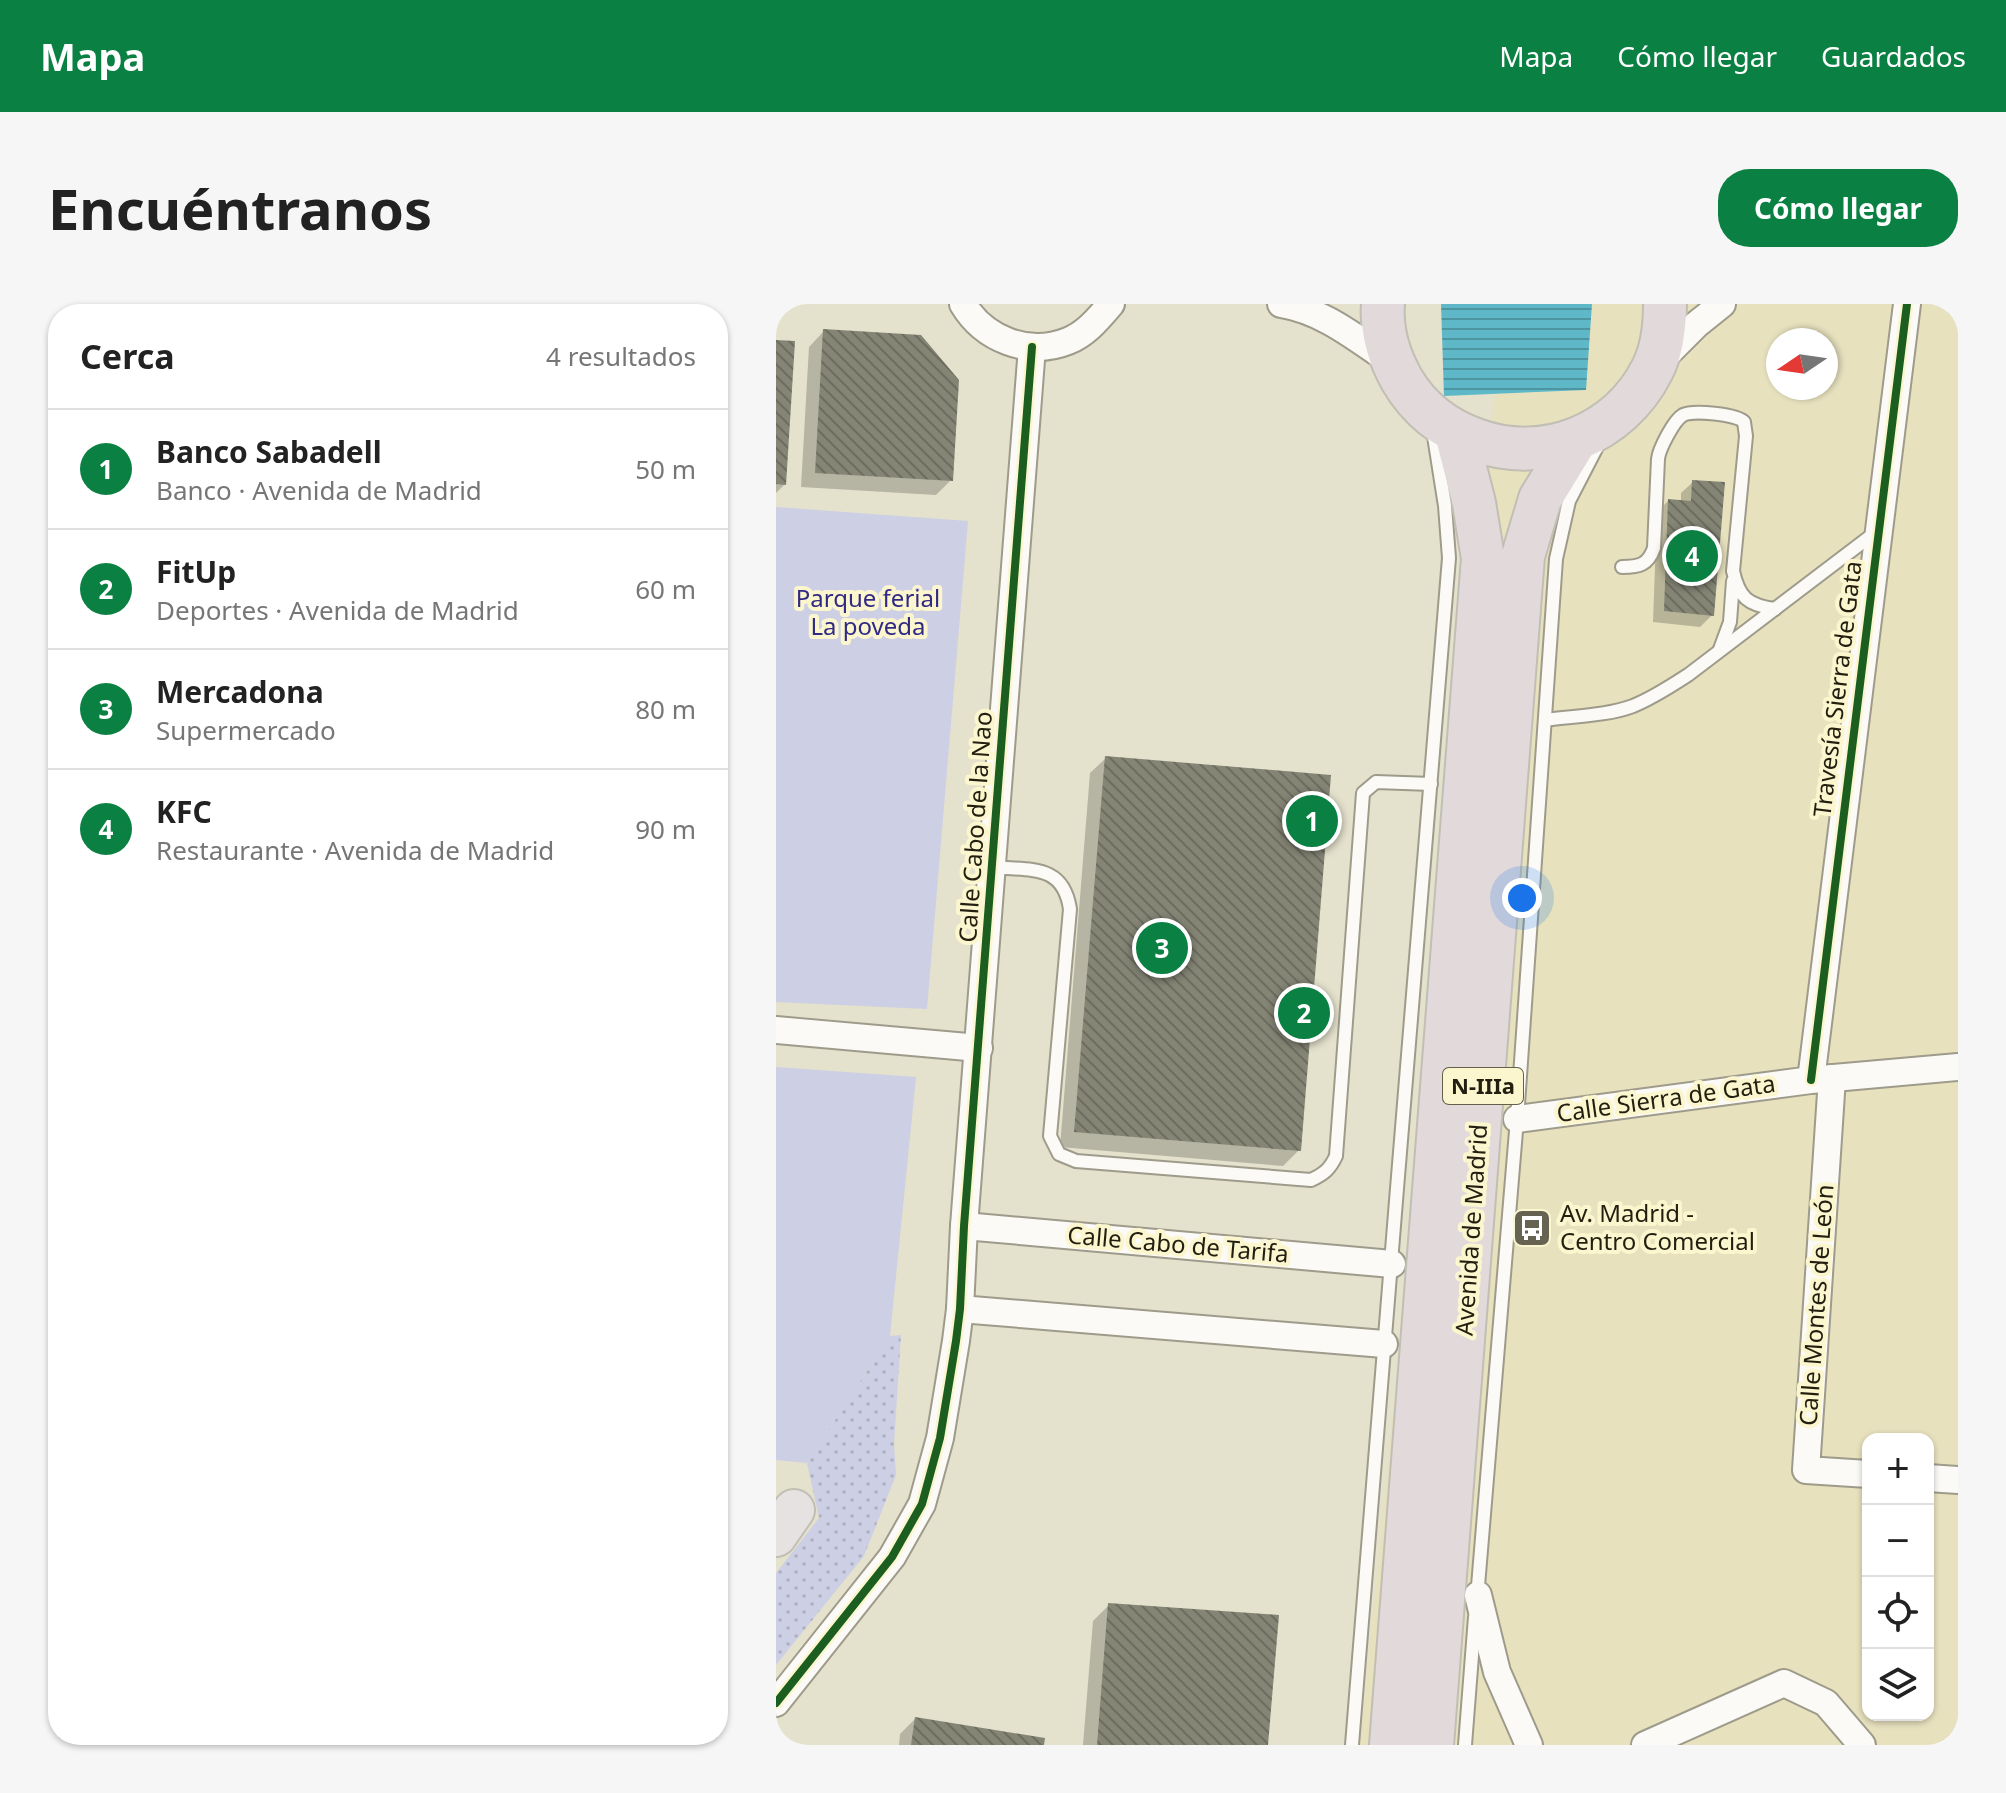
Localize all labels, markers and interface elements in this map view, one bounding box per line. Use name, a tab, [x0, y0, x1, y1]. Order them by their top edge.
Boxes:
text: Mapa	[40, 30, 145, 82]
text: Mapa	[1499, 37, 1573, 75]
text: Cómo llegar	[1617, 37, 1777, 75]
text: Guardados	[1821, 37, 1966, 75]
button: Cómo llegar	[1718, 169, 1958, 247]
text: Encuéntranos	[48, 170, 432, 246]
north arrow	[1766, 328, 1838, 400]
text: Cerca	[80, 333, 175, 379]
text: 4 resultados	[546, 338, 696, 374]
text: Banco Sabadell	[156, 431, 382, 472]
text: 1	[99, 451, 113, 487]
text: 50 m	[635, 451, 696, 487]
text: Banco · Avenida de Madrid	[156, 472, 482, 508]
pin: 4	[1666, 526, 1718, 586]
text: FitUp	[156, 551, 236, 592]
street label: Travesía Sierra de Gata	[1804, 559, 1869, 819]
text: 2	[99, 571, 113, 607]
text: 60 m	[635, 571, 696, 607]
park label: Parque ferial La poveda	[796, 581, 940, 642]
text: Deportes · Avenida de Madrid	[156, 592, 519, 628]
text: Mercadona	[156, 671, 324, 712]
text: 3	[99, 691, 113, 727]
text: 80 m	[635, 691, 696, 727]
street label: Calle Cabo de la Nao	[950, 710, 999, 944]
text: Supermercado	[156, 712, 336, 748]
text: KFC	[156, 791, 212, 832]
pin: 1	[1286, 791, 1338, 851]
text: 4	[99, 811, 113, 847]
text: 90 m	[635, 811, 696, 847]
text: Restaurante · Avenida de Madrid	[156, 832, 554, 868]
your location	[1502, 878, 1542, 918]
pin: 3	[1136, 918, 1188, 978]
pin: 2	[1278, 983, 1330, 1043]
street label: Calle Sierra de Gata	[1554, 1066, 1777, 1129]
road number: N-IIIa	[1443, 1068, 1523, 1104]
street label: Avenida de Madrid	[1447, 1123, 1494, 1337]
street label: Calle Montes de León	[1791, 1183, 1840, 1427]
place label: Av. Madrid - Centro Comercial	[1560, 1196, 1755, 1257]
bus stop icon: Av. Madrid - Centro Comercial	[1511, 1207, 1553, 1249]
street label: Calle Cabo de Tarifa	[1066, 1217, 1290, 1270]
map controls	[1862, 1433, 1934, 1721]
button: +	[1862, 1433, 1934, 1505]
button: −	[1862, 1505, 1934, 1577]
button: locate	[1862, 1577, 1934, 1649]
button: layers	[1862, 1649, 1934, 1721]

